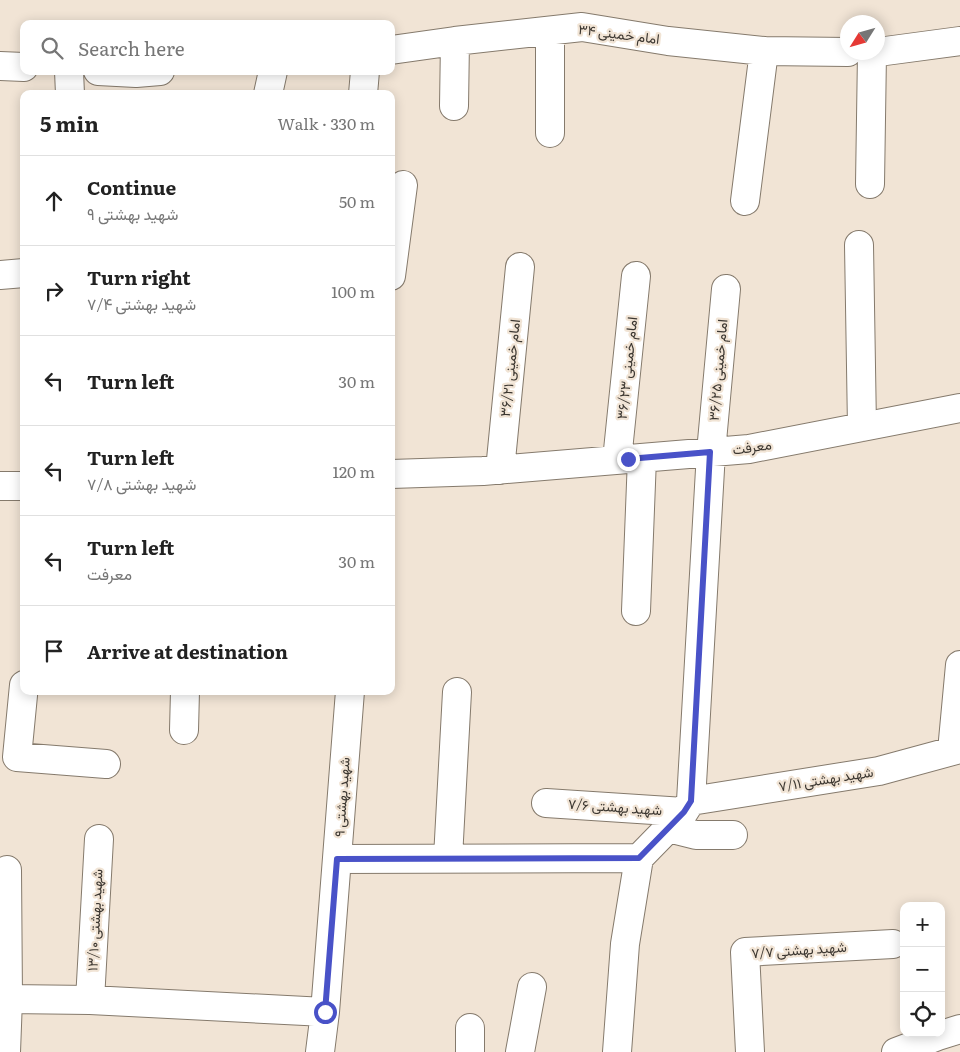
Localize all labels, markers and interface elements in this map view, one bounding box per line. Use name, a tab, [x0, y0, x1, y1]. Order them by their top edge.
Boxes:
north arrow	[840, 15, 885, 60]
street label: امام خمینی ۳۴	[577, 18, 661, 48]
search box	[20, 20, 395, 75]
icon: search	[38, 34, 66, 62]
text: Search here	[78, 34, 185, 62]
text: 5 min	[40, 107, 99, 138]
text: Walk · 330 m	[277, 111, 375, 135]
text: Continue	[87, 173, 176, 201]
icon: ahead	[40, 187, 68, 215]
text: 50 m	[339, 189, 375, 213]
text: شهید بهشتی ۹	[87, 201, 178, 225]
text: Turn right	[87, 263, 191, 291]
icon: right	[40, 277, 68, 305]
text: 100 m	[331, 279, 375, 303]
text: شهید بهشتی ۷/۴	[87, 291, 196, 315]
street label: امام خمینی ۳۶/۲۳	[611, 316, 641, 420]
street label: امام خمینی ۳۶/۲۱	[494, 318, 524, 418]
street label: امام خمینی ۳۶/۲۵	[703, 318, 731, 422]
icon: left	[40, 367, 68, 395]
text: Turn left	[87, 367, 174, 395]
text: 30 m	[338, 369, 375, 393]
street label: معرفت	[731, 433, 773, 459]
text: Turn left	[87, 443, 174, 471]
route end	[617, 448, 640, 471]
icon: left	[40, 457, 68, 485]
text: 120 m	[332, 459, 375, 483]
text: شهید بهشتی ۷/۸	[87, 471, 196, 495]
text: Turn left	[87, 533, 174, 561]
icon: left	[40, 547, 68, 575]
text: 30 m	[338, 549, 375, 573]
text: معرفت	[87, 561, 132, 585]
icon: arrive	[40, 637, 68, 665]
text: Arrive at destination	[87, 637, 288, 665]
street label: شهید بهشتی ۹	[328, 756, 354, 837]
street label: شهید بهشتی ۷/۱۱	[777, 761, 875, 795]
street label: شهید بهشتی ۷/۶	[567, 793, 663, 819]
street label: شهید بهشتی ۱۳/۱۰	[81, 868, 107, 972]
map controls	[900, 902, 945, 1037]
button: +	[900, 902, 945, 947]
street label: شهید بهشتی ۷/۷	[751, 936, 847, 962]
button: −	[900, 947, 945, 992]
button: locate	[900, 992, 945, 1037]
route start	[314, 1001, 337, 1024]

